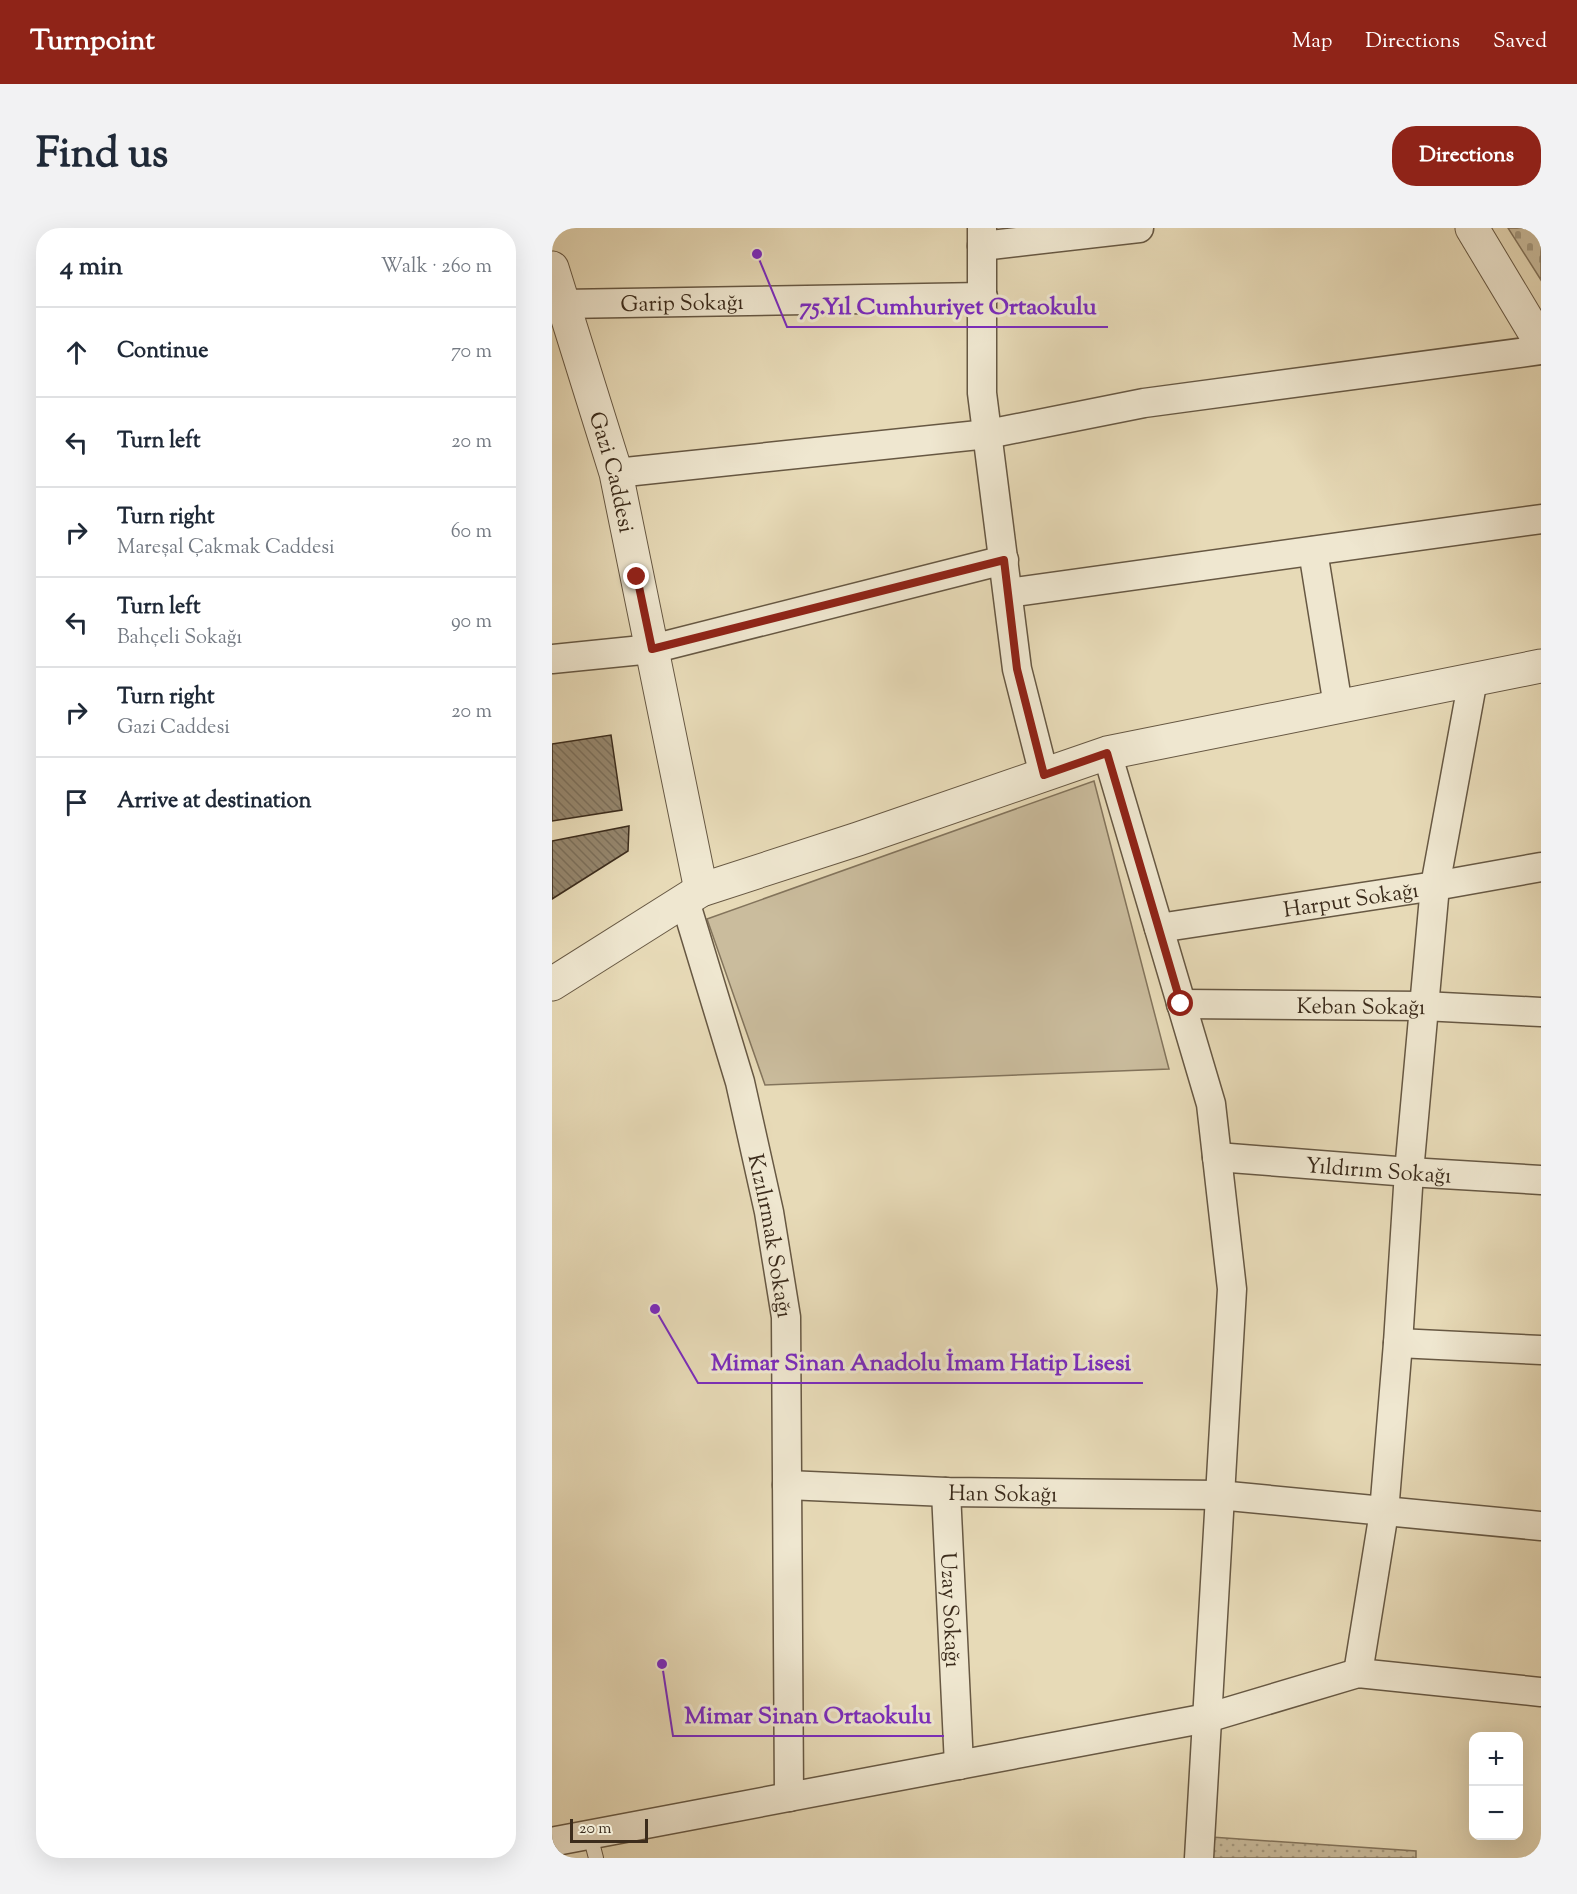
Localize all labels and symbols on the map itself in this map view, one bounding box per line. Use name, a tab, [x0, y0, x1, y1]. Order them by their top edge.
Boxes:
callout: 75.Yıl Cumhuriyet Ortaokulu	[787, 285, 1108, 327]
street label: Garip Sokağı	[620, 288, 744, 322]
text: 75.Yıl Cumhuriyet Ortaokulu	[799, 291, 1097, 325]
street label: Gazi Caddesi	[579, 408, 641, 536]
route end	[623, 563, 649, 589]
street label: Harput Sokağı	[1281, 876, 1421, 928]
route start	[1167, 990, 1193, 1016]
street label: Keban Sokağı	[1296, 992, 1426, 1025]
street label: Kızılırmak Sokağı	[738, 1151, 799, 1320]
street label: Yıldırım Sokağı	[1304, 1151, 1452, 1194]
callout: Mimar Sinan Anadolu İmam Hatip Lisesi	[698, 1341, 1143, 1383]
text: Mimar Sinan Anadolu İmam Hatip Lisesi	[711, 1347, 1131, 1381]
street label: Han Sokağı	[948, 1479, 1058, 1512]
street label: Uzay Sokağı	[930, 1551, 967, 1669]
callout: Mimar Sinan Ortaokulu	[673, 1694, 944, 1736]
text: Mimar Sinan Ortaokulu	[684, 1700, 932, 1734]
scale bar	[570, 1816, 648, 1844]

